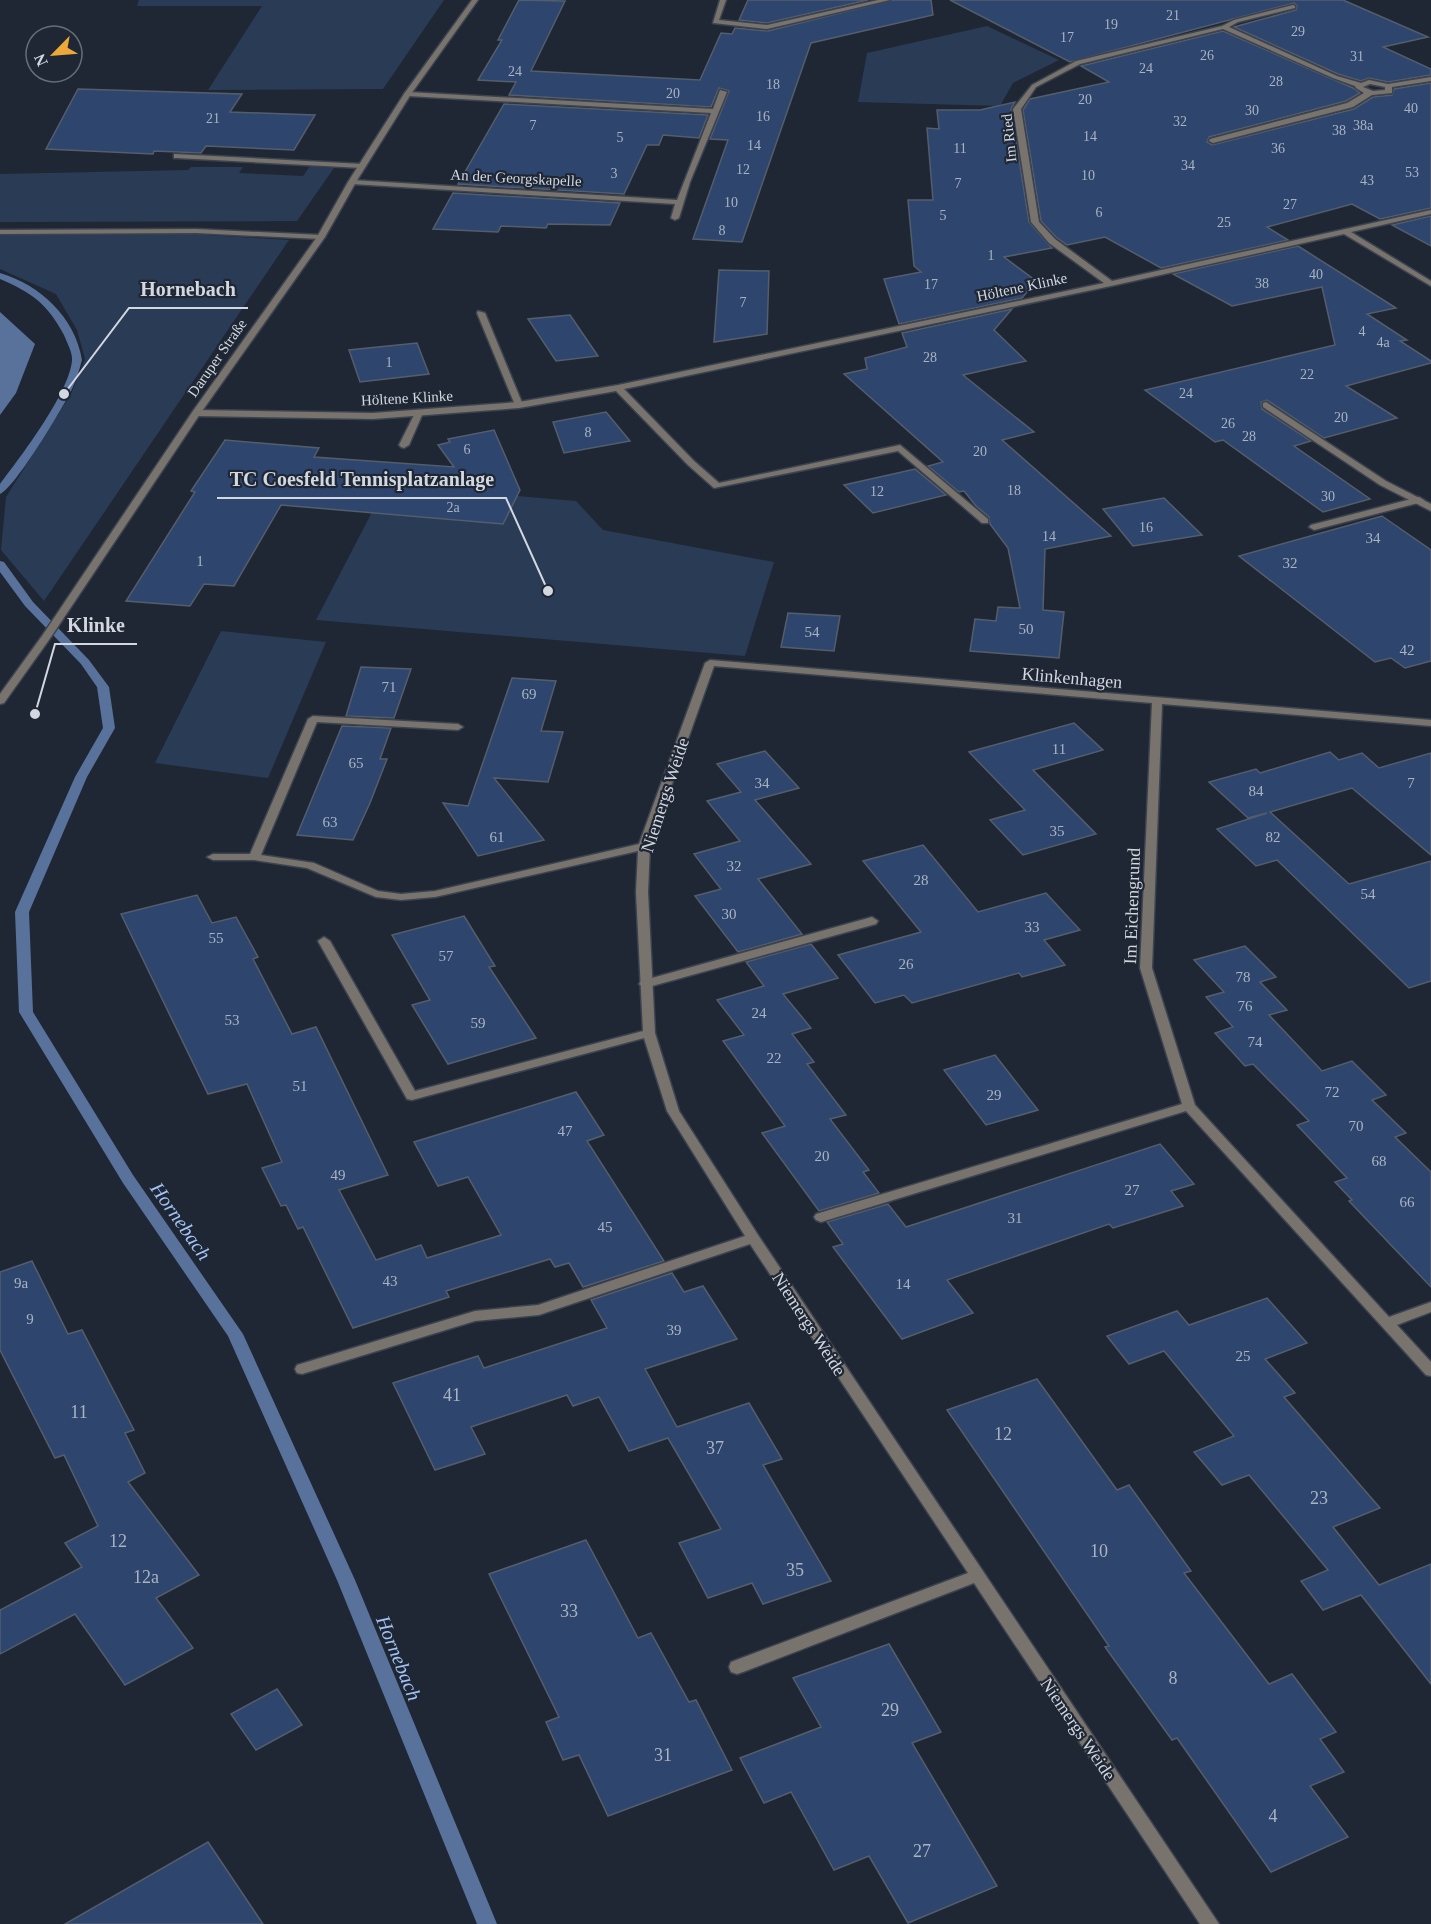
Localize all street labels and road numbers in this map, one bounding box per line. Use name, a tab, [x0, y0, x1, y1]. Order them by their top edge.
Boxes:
street label: Im Ried	[998, 112, 1020, 163]
street label: An der Georgskapelle	[450, 167, 582, 189]
street label: Höltene Klinke	[975, 270, 1069, 304]
street label: Daruper Straße	[184, 316, 250, 400]
street label: Höltene Klinke	[361, 388, 454, 408]
street label: Klinkenhagen	[1021, 664, 1123, 692]
street label: Niemergs Weide	[637, 735, 693, 855]
street label: Im Eichengrund	[1120, 847, 1144, 965]
street label: Niemergs Weide	[768, 1269, 850, 1380]
street label: Niemergs Weide	[1036, 1674, 1120, 1784]

